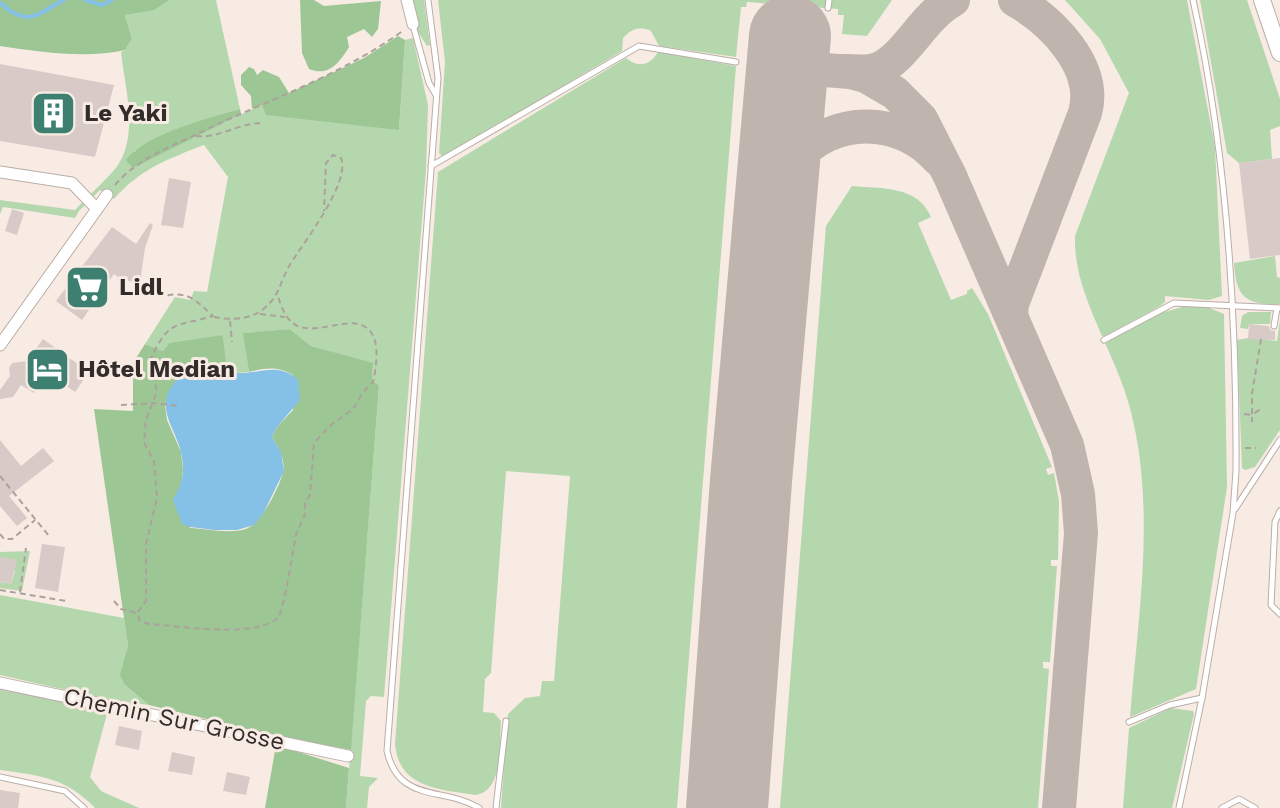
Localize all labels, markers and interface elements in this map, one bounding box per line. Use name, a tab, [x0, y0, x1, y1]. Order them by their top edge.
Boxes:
building icon: Le Yaki	[29, 89, 77, 137]
place label: Le Yaki	[84, 99, 167, 127]
supermarket icon: Lidl	[64, 263, 112, 311]
place label: Lidl	[119, 273, 163, 301]
hotel icon: Hôtel Median	[23, 345, 71, 393]
place label: Hôtel Median	[78, 355, 235, 383]
street label: Chemin Sur Grosse	[61, 682, 287, 756]

